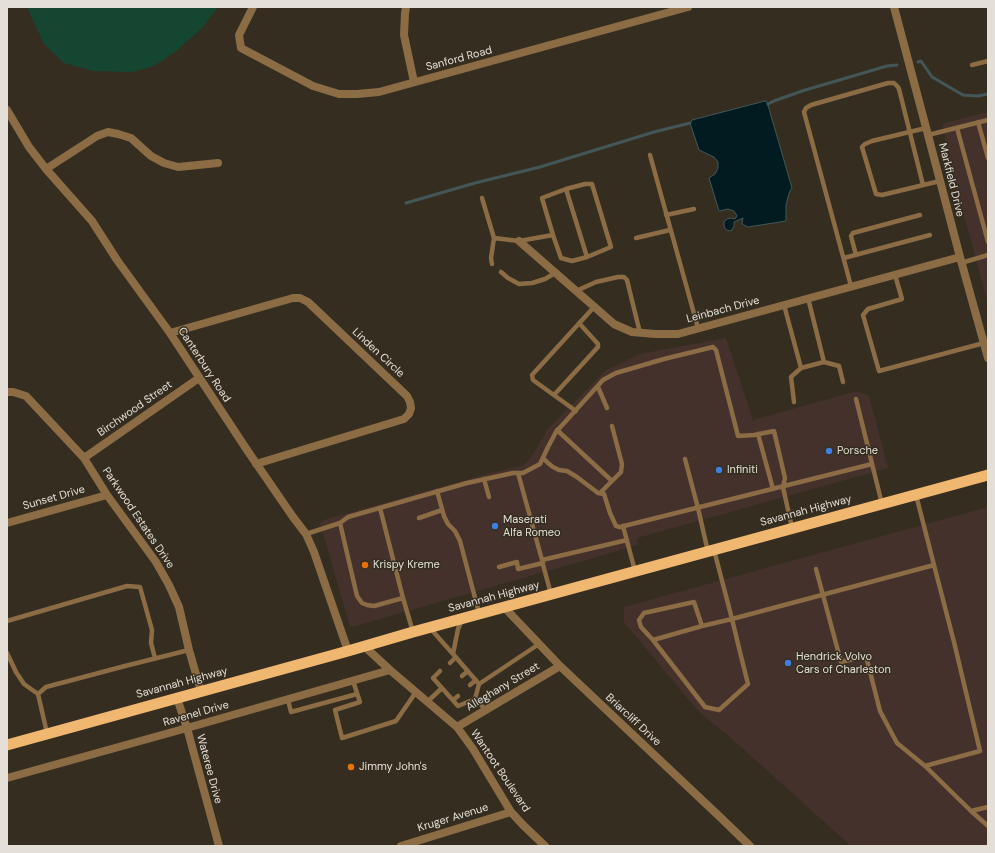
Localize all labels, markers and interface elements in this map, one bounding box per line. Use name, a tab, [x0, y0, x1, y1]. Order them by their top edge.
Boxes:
street label: Sanford Road	[424, 44, 494, 74]
street label: Markfield Drive	[935, 142, 967, 218]
street label: Leinbach Drive	[685, 294, 761, 326]
street label: Canterbury Road	[175, 325, 233, 405]
street label: Linden Circle	[349, 325, 407, 381]
street label: Birchwood Street	[95, 378, 175, 440]
place label: Porsche	[837, 444, 878, 458]
marker: Porsche	[824, 446, 834, 456]
place label: Infiniti	[727, 463, 758, 477]
street label: Parkwood Estates Drive	[99, 465, 177, 571]
marker: Infiniti	[714, 465, 724, 475]
street label: Sunset Drive	[21, 483, 87, 513]
street label: Savannah Highway	[759, 492, 853, 530]
place label: Maserati Alfa Romeo	[503, 513, 560, 539]
marker: Maserati Alfa Romeo	[490, 521, 500, 531]
place label: Krispy Kreme	[373, 558, 440, 572]
marker: Krispy Kreme	[360, 560, 370, 570]
street label: Savannah Highway	[447, 578, 541, 616]
place label: Hendrick Volvo Cars of Charleston	[796, 650, 891, 676]
marker: Hendrick Volvo Cars of Charleston	[783, 658, 793, 668]
street label: Alleghany Street	[464, 660, 542, 714]
street label: Savannah Highway	[135, 664, 229, 702]
street label: Briarcliff Drive	[603, 691, 663, 749]
street label: Ravenel Drive	[162, 698, 230, 730]
street label: Wantoot Boulevard	[467, 727, 533, 815]
street label: Wateree Drive	[193, 733, 225, 805]
place label: Jimmy John's	[359, 760, 427, 774]
marker: Jimmy John's	[346, 762, 356, 772]
street label: Kruger Avenue	[416, 801, 490, 835]

